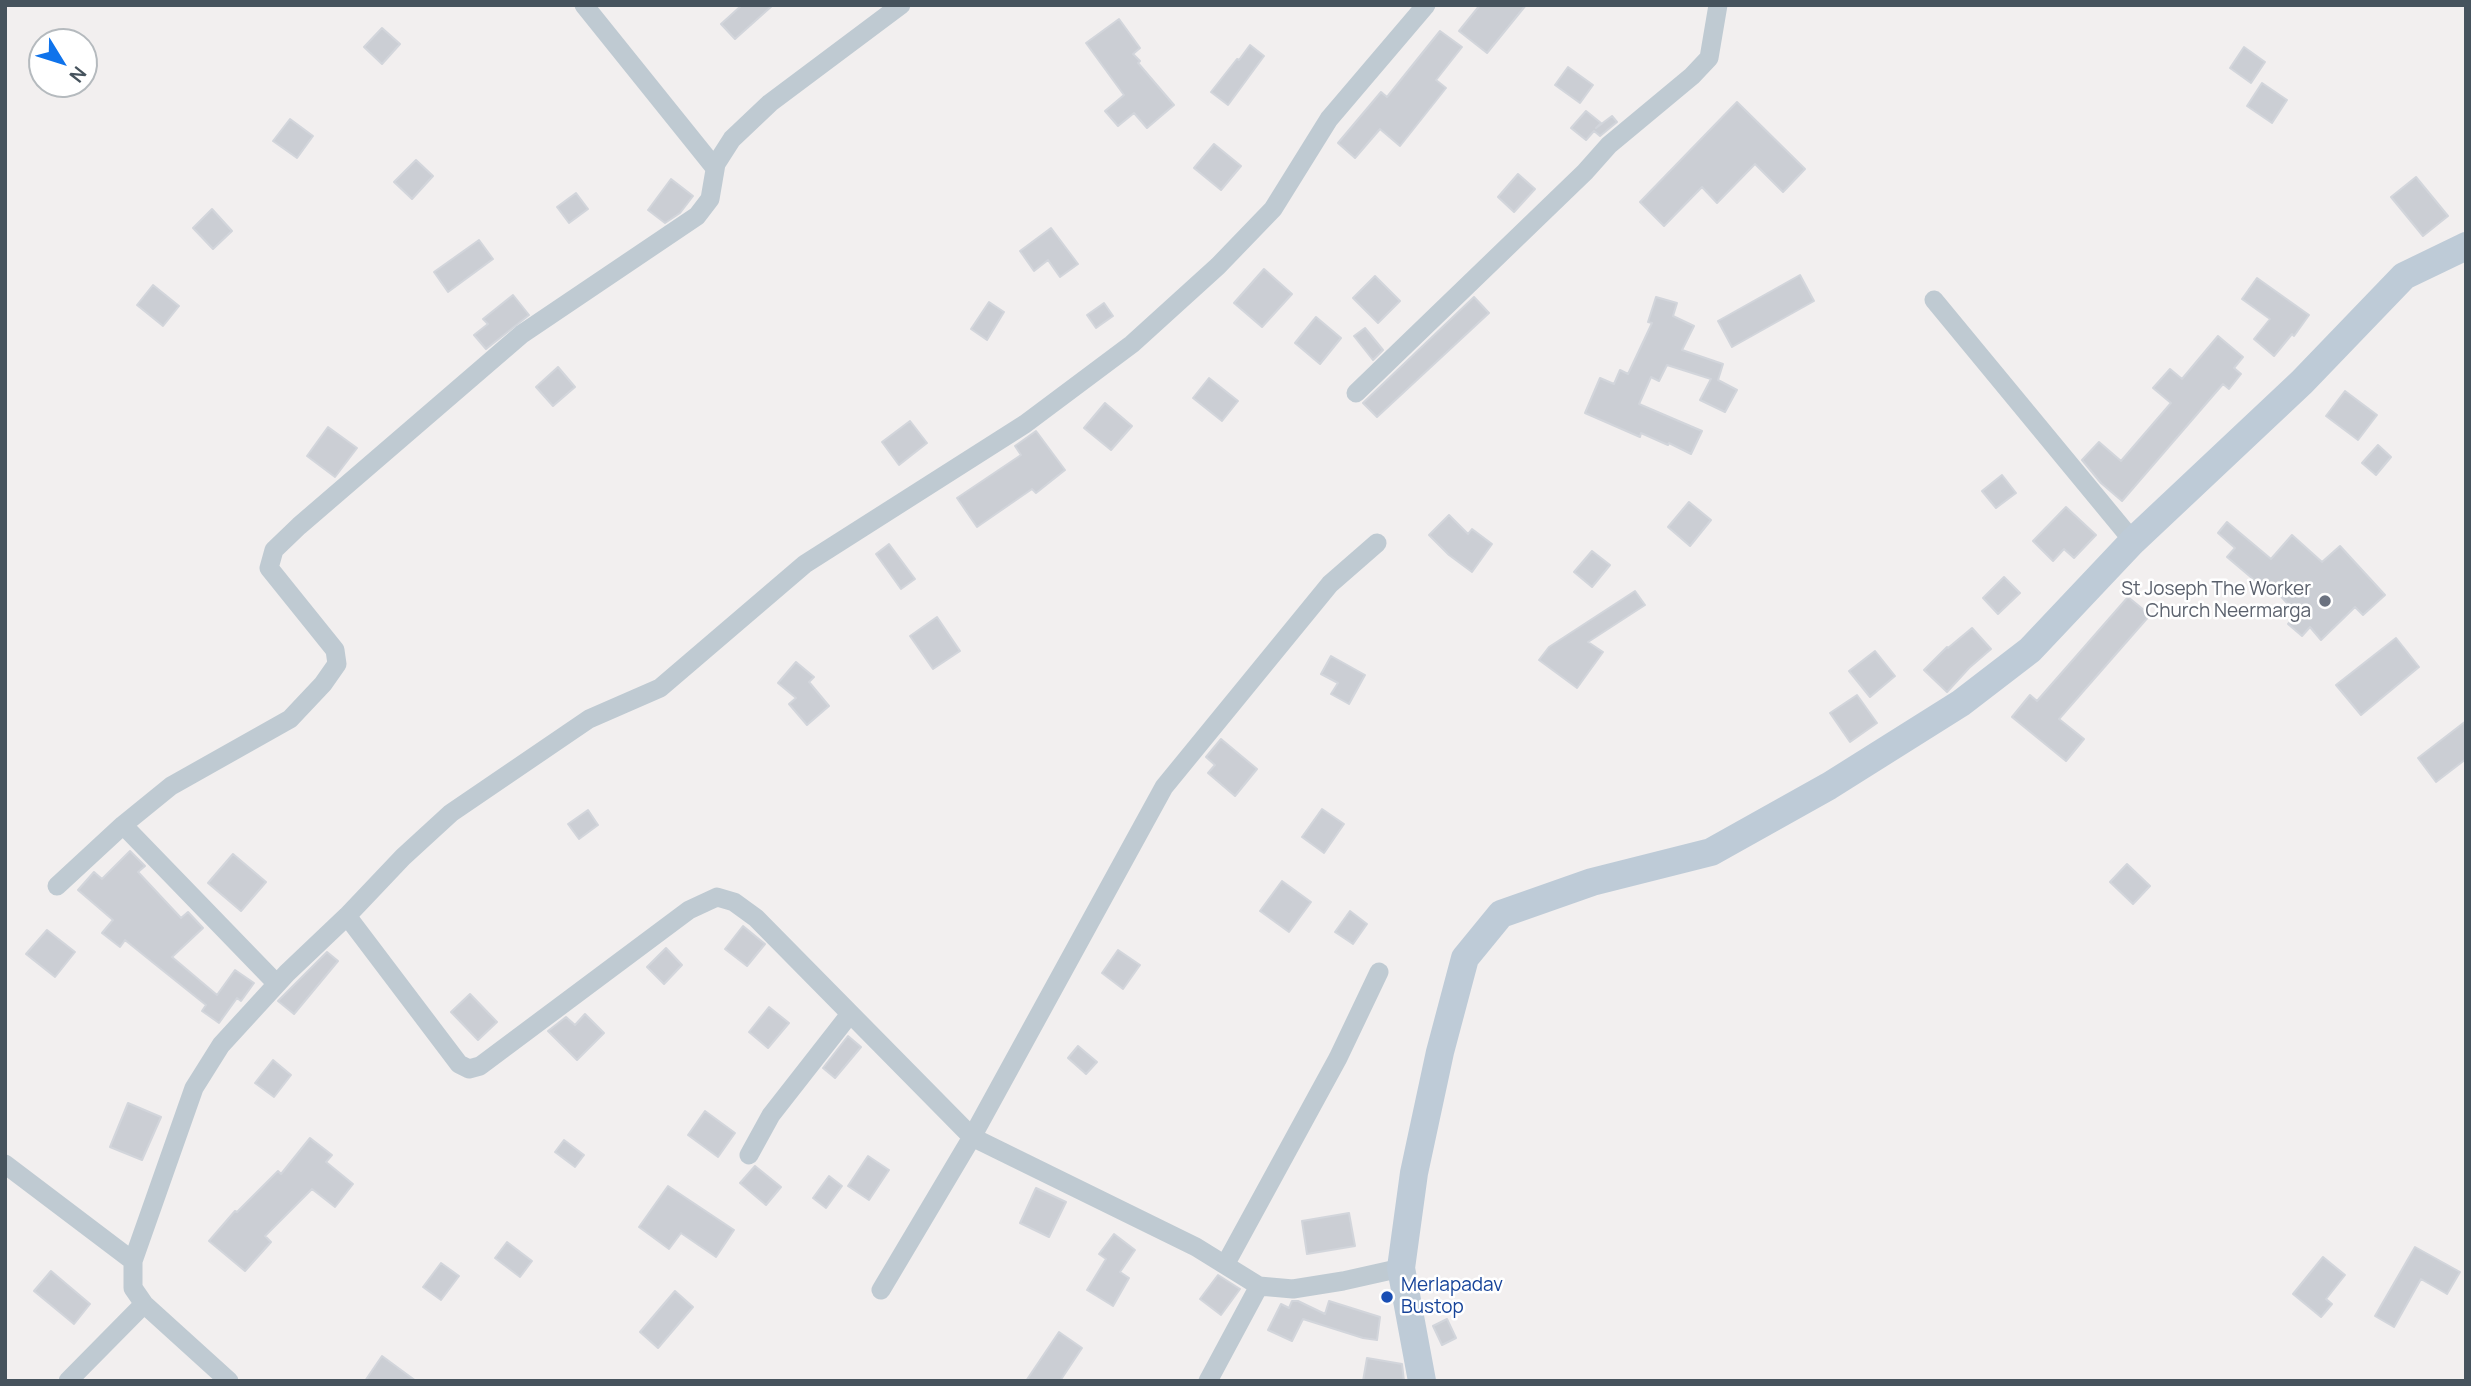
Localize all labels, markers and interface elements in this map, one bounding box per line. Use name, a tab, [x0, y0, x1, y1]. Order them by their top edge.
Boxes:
north arrow	[28, 28, 98, 98]
text: N	[64, 61, 92, 88]
place label: St Joseph The Worker Church Neermarga	[2121, 579, 2311, 623]
marker: St Joseph The Worker Church Neermarga	[2317, 593, 2333, 609]
place label: Merlapadav Bustop	[1401, 1275, 1503, 1319]
marker: Merlapadav Bustop	[1379, 1289, 1395, 1305]

